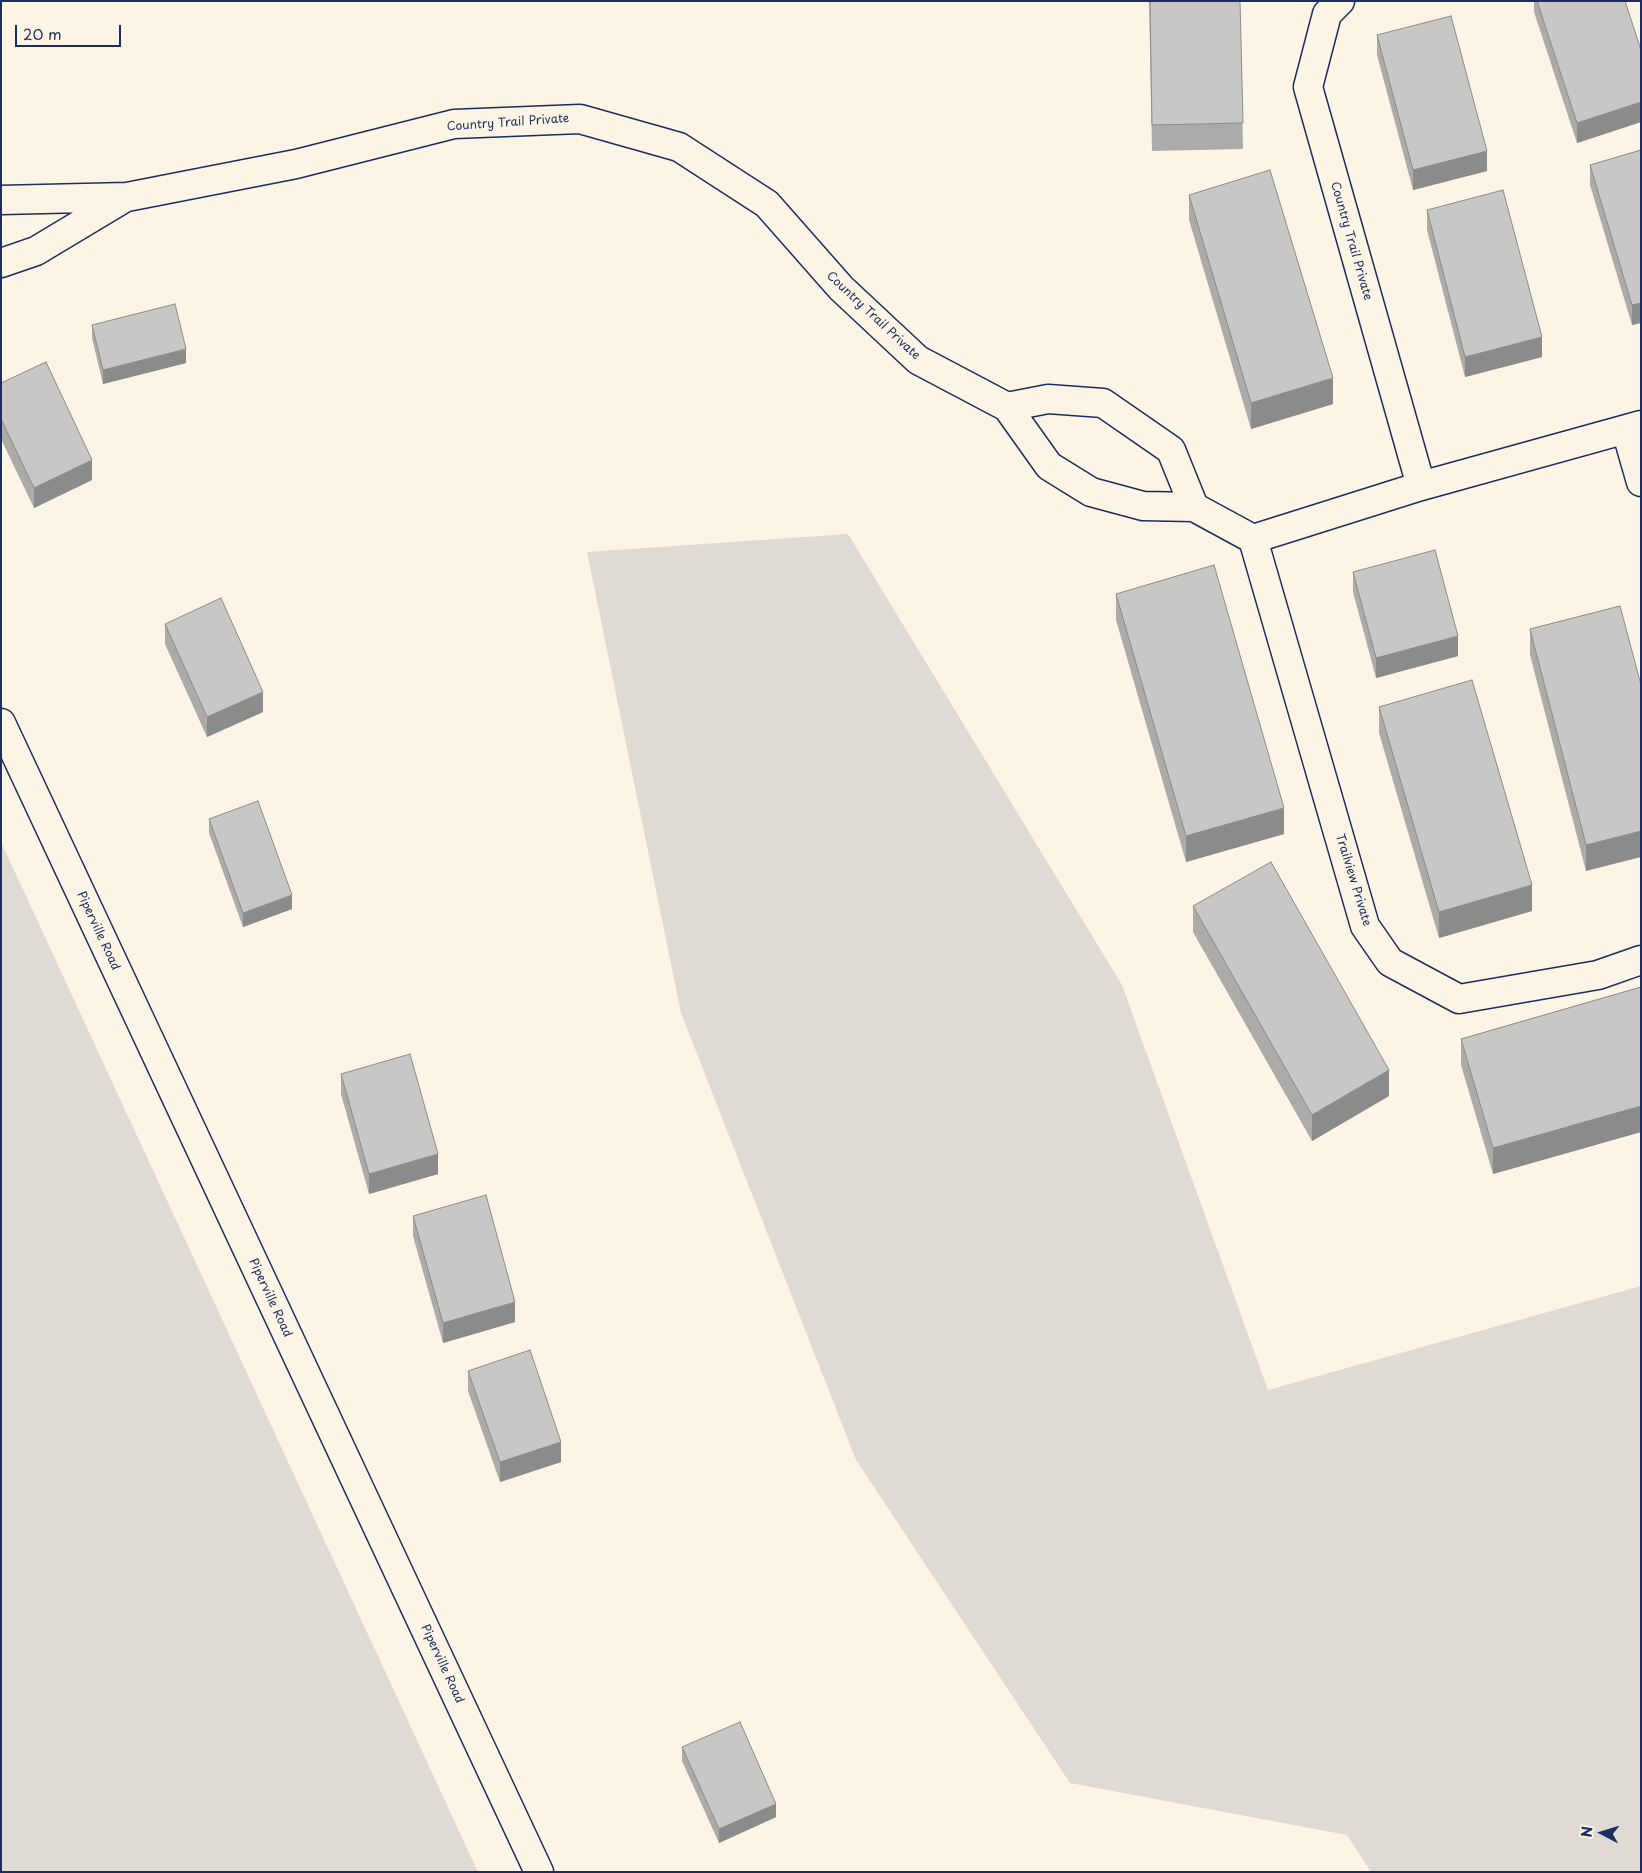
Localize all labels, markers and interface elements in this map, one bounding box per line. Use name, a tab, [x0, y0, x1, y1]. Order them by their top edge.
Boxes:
scale bar	[18, 15, 124, 47]
text: 20 m	[23, 22, 62, 45]
street label: Country Trail Private	[446, 112, 570, 134]
street label: Country Trail Private	[1327, 180, 1375, 302]
street label: Country Trail Private	[823, 269, 923, 363]
street label: Trailview Private	[1332, 832, 1374, 928]
street label: Piperville Road	[73, 889, 123, 973]
street label: Piperville Road	[245, 1256, 295, 1340]
street label: Piperville Road	[417, 1622, 467, 1706]
north arrow	[1577, 1808, 1627, 1858]
text: N	[1576, 1825, 1598, 1838]

